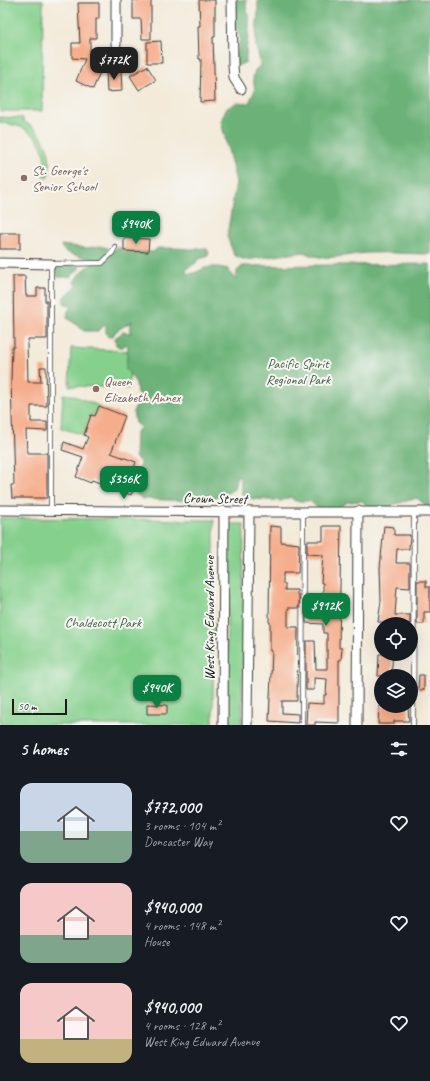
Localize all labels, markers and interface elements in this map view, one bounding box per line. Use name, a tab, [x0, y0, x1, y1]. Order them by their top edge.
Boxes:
pin: $772K	[86, 47, 142, 81]
text: $772K	[99, 52, 129, 68]
place label: St. George's Senior School	[32, 162, 99, 195]
marker: St. George's Senior School	[19, 173, 29, 183]
pin: $940K	[108, 211, 164, 245]
text: $940K	[121, 216, 151, 232]
park label: Pacific Spirit Regional Park	[266, 355, 331, 388]
place label: Queen Elizabeth Annex	[104, 373, 182, 406]
marker: Queen Elizabeth Annex	[91, 384, 101, 394]
pin: $356K	[96, 466, 152, 500]
text: $356K	[109, 471, 139, 487]
street label: Crown Street	[183, 489, 249, 508]
street label: West King Edward Avenue	[201, 554, 218, 680]
pin: $912K	[298, 593, 354, 627]
text: $912K	[311, 598, 341, 614]
park label: Chaldecott Park	[65, 614, 142, 631]
map controls	[374, 617, 418, 713]
button: locate	[374, 617, 418, 661]
button: layers	[374, 669, 418, 713]
pin: $940K	[129, 675, 185, 709]
text: $940K	[142, 680, 172, 696]
scale bar	[12, 697, 67, 716]
text: 50 m	[18, 699, 37, 713]
icon: filters	[388, 738, 410, 760]
text: 5 homes	[20, 739, 68, 760]
text: $772,000	[144, 797, 201, 818]
icon: home	[52, 799, 100, 847]
icon: heart	[388, 812, 410, 834]
text: 3 rooms · 104 m²	[144, 818, 220, 834]
text: Doncaster Way	[144, 834, 212, 850]
text: $940,000	[144, 897, 201, 918]
icon: home	[52, 899, 100, 947]
icon: heart	[388, 912, 410, 934]
text: 4 rooms · 148 m²	[144, 918, 220, 934]
text: House	[144, 934, 169, 950]
text: $940,000	[144, 997, 201, 1018]
icon: home	[52, 999, 100, 1047]
icon: heart	[388, 1012, 410, 1034]
text: 4 rooms · 128 m²	[144, 1018, 220, 1034]
text: West King Edward Avenue	[144, 1034, 259, 1050]

